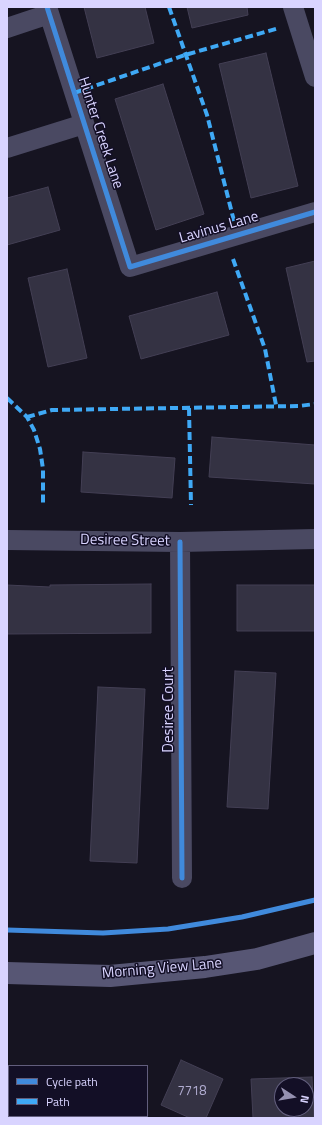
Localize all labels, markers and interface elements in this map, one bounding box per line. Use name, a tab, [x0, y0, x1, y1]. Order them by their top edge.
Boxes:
street label: Hunter Creek Lane	[73, 75, 127, 191]
street label: Lavinus Lane	[177, 208, 261, 248]
street label: Desiree Street	[80, 531, 170, 551]
street label: Desiree Court	[160, 667, 178, 753]
street label: Morning View Lane	[101, 955, 223, 983]
legend	[8, 1065, 148, 1117]
text: Cycle path	[46, 1072, 98, 1091]
north arrow	[274, 1077, 314, 1117]
house number: 7718	[177, 1084, 207, 1100]
text: Path	[46, 1092, 70, 1111]
text: N	[296, 1094, 313, 1105]

